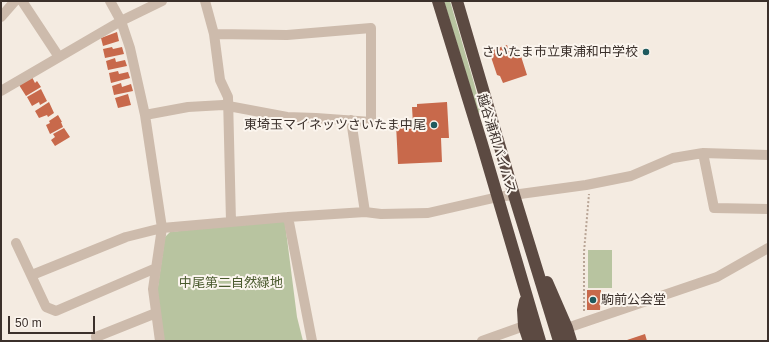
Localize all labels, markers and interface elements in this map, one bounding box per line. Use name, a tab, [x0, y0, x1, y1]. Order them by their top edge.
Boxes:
place label: さいたま市立東浦和中学校	[482, 44, 638, 60]
marker: さいたま市立東浦和中学校	[641, 47, 651, 57]
street label: 越谷浦和バイパス	[473, 92, 519, 196]
place label: 東埼玉マイネッツさいたま中尾	[244, 117, 426, 133]
marker: 東埼玉マイネッツさいたま中尾	[429, 120, 439, 130]
park label: 中尾第二自然緑地	[179, 275, 283, 291]
place label: 駒前公会堂	[601, 292, 666, 308]
marker: 駒前公会堂	[588, 295, 598, 305]
scale bar	[10, 308, 97, 334]
text: 50 m	[15, 316, 42, 330]

